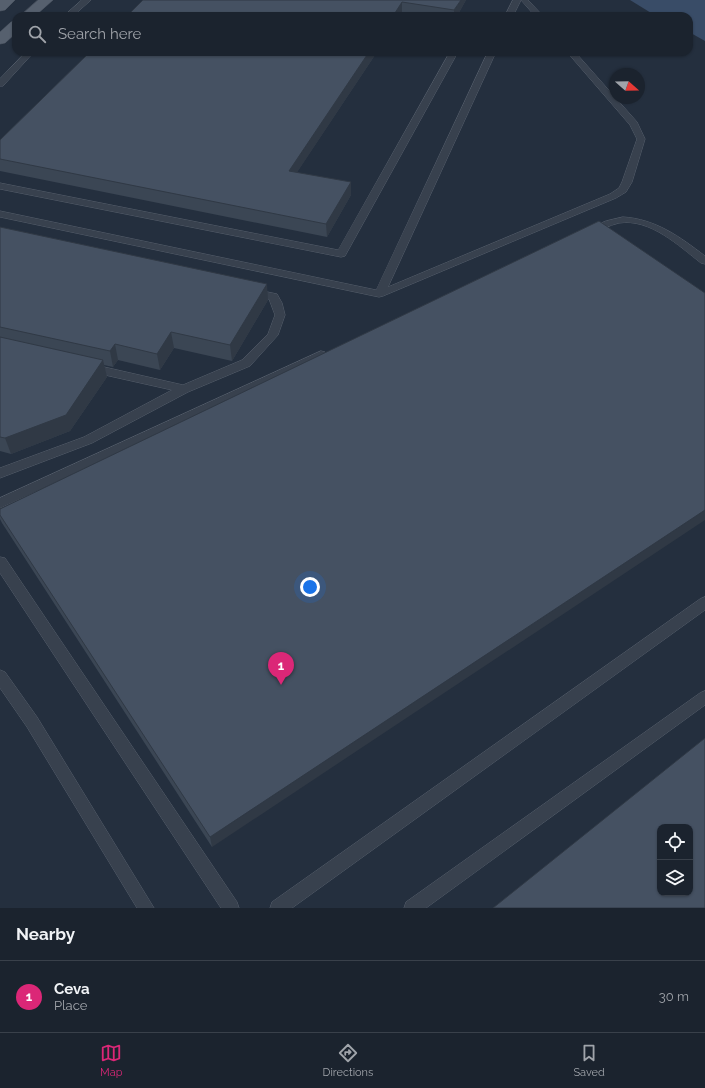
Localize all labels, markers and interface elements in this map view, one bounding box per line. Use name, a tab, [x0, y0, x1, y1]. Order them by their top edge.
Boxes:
search box	[12, 12, 693, 56]
icon: search	[26, 23, 48, 45]
text: Search here	[58, 25, 141, 43]
north arrow	[609, 68, 645, 104]
your location	[300, 577, 320, 597]
pin: 1	[268, 652, 294, 685]
map controls	[657, 824, 693, 896]
button: locate	[657, 824, 693, 860]
button: layers	[657, 860, 693, 896]
text: Nearby	[16, 924, 75, 944]
text: Ceva	[54, 980, 90, 998]
text: 1	[26, 989, 32, 1004]
text: 30 m	[659, 989, 689, 1004]
text: Place	[54, 998, 87, 1013]
tab: Map	[100, 1042, 122, 1079]
tab: Directions	[323, 1042, 373, 1079]
tab: Saved	[573, 1042, 605, 1079]

